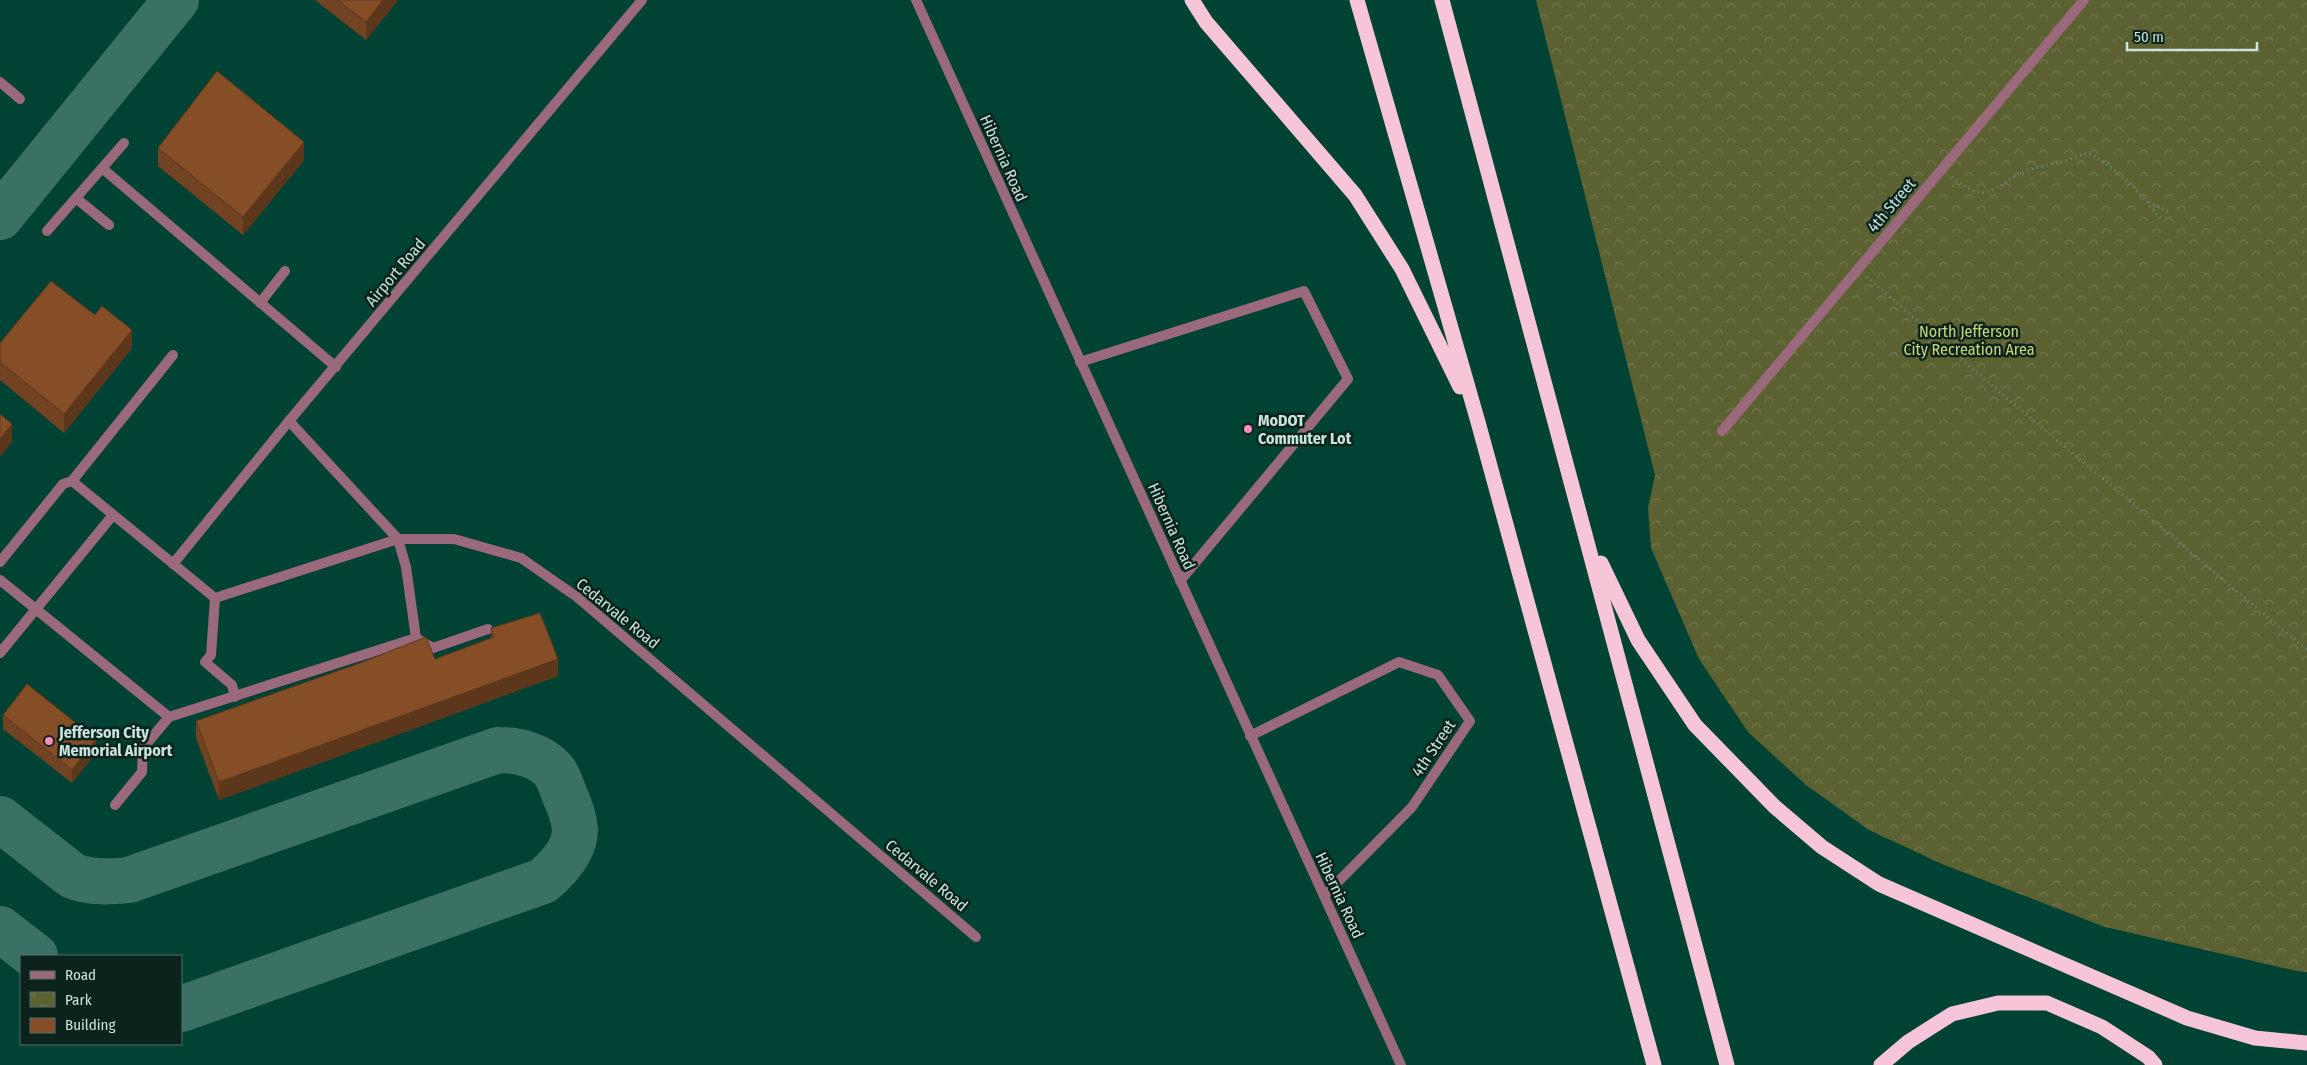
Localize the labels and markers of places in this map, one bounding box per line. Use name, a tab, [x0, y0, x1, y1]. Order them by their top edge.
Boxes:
place label: MoDOT Commuter Lot	[1258, 411, 1352, 448]
marker: MoDOT Commuter Lot	[1242, 423, 1254, 435]
place label: Jefferson City Memorial Airport	[58, 723, 173, 760]
marker: Jefferson City Memorial Airport	[43, 735, 55, 747]

